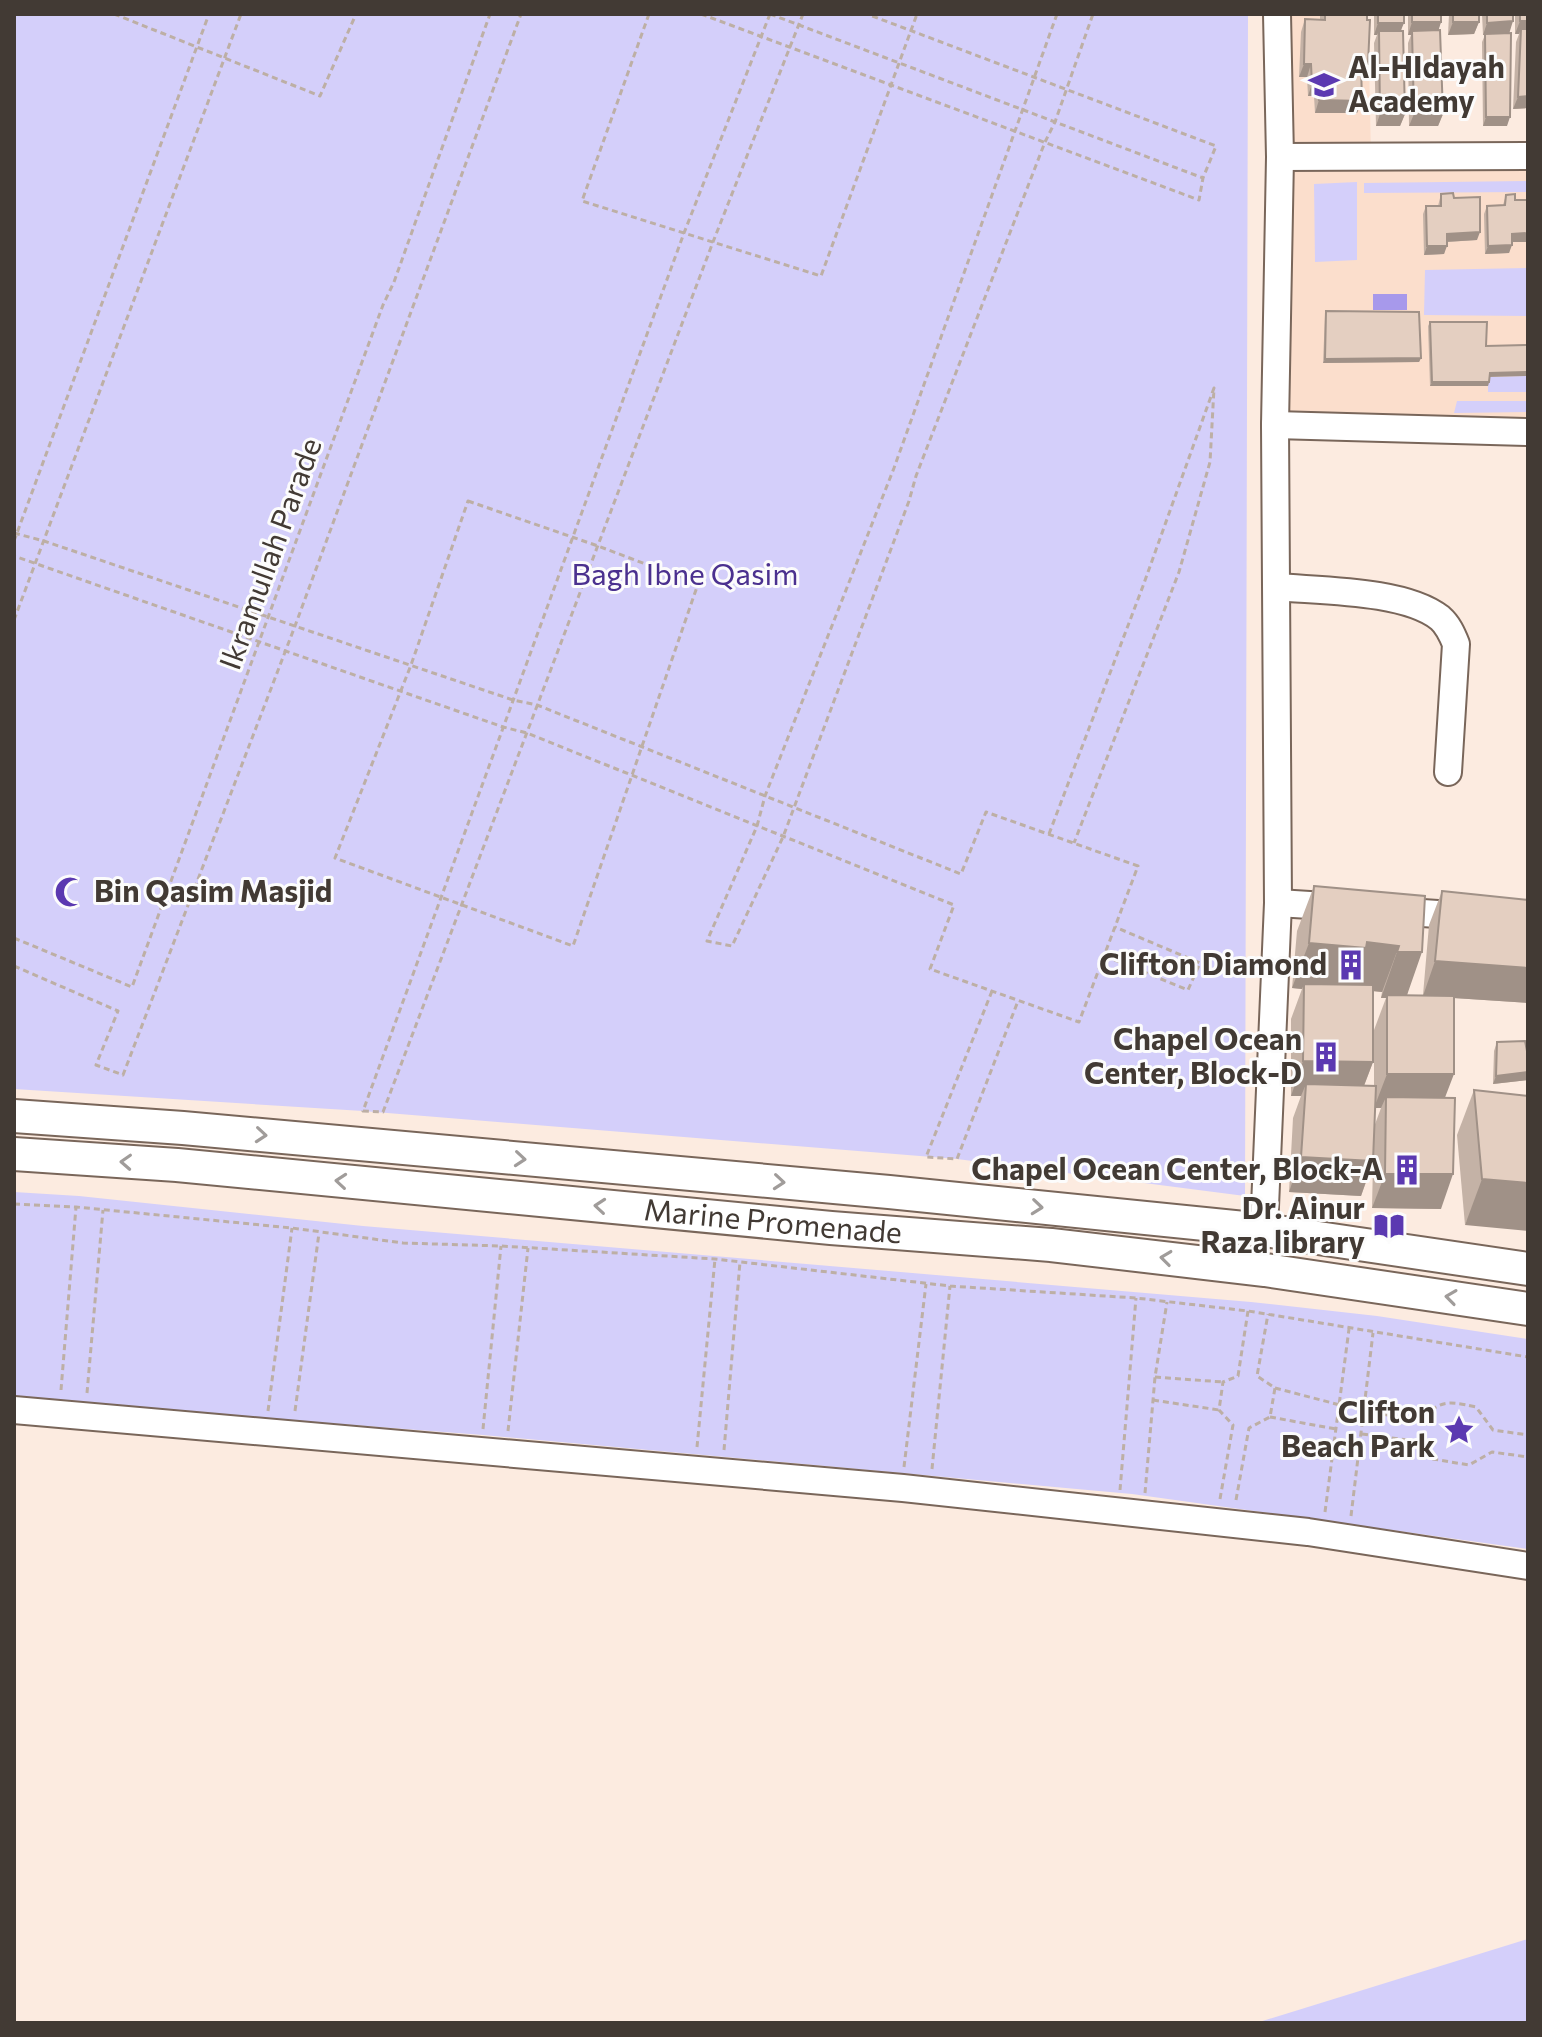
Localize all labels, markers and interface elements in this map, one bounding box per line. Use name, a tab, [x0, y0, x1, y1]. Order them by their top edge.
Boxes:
place label: Al-HIdayah Academy	[1348, 47, 1505, 118]
school or university icon: Al-HIdayah Academy	[1307, 68, 1341, 102]
street label: Ikramullah Parade	[210, 432, 328, 674]
park label: Bagh Ibne Qasim	[572, 554, 798, 591]
place label: Bin Qasim Masjid	[94, 871, 332, 908]
mosque icon: Bin Qasim Masjid	[53, 875, 87, 909]
place label: Clifton Diamond	[1099, 944, 1327, 981]
building icon: Clifton Diamond	[1334, 948, 1368, 982]
place label: Chapel Ocean Center, Block-D	[1084, 1019, 1302, 1090]
building icon: Chapel Ocean Center, Block-D	[1309, 1040, 1343, 1074]
one-way arrow	[255, 1126, 268, 1143]
place label: Chapel Ocean Center, Block-A	[971, 1149, 1383, 1186]
one-way arrow	[514, 1150, 527, 1167]
building icon: Chapel Ocean Center, Block-A	[1390, 1153, 1424, 1187]
one-way arrow	[119, 1154, 132, 1171]
one-way arrow	[334, 1173, 347, 1190]
one-way arrow	[773, 1173, 786, 1190]
place label: Dr. Ainur Raza library	[1201, 1188, 1366, 1259]
street label: Marine Promenade	[642, 1189, 903, 1249]
one-way arrow	[593, 1197, 606, 1214]
one-way arrow	[1031, 1198, 1044, 1215]
library icon: Dr. Ainur Raza library	[1372, 1209, 1406, 1243]
one-way arrow	[1159, 1250, 1172, 1267]
one-way arrow	[1444, 1289, 1458, 1306]
place label: Clifton Beach Park	[1281, 1392, 1435, 1463]
place icon: Clifton Beach Park	[1442, 1413, 1476, 1447]

